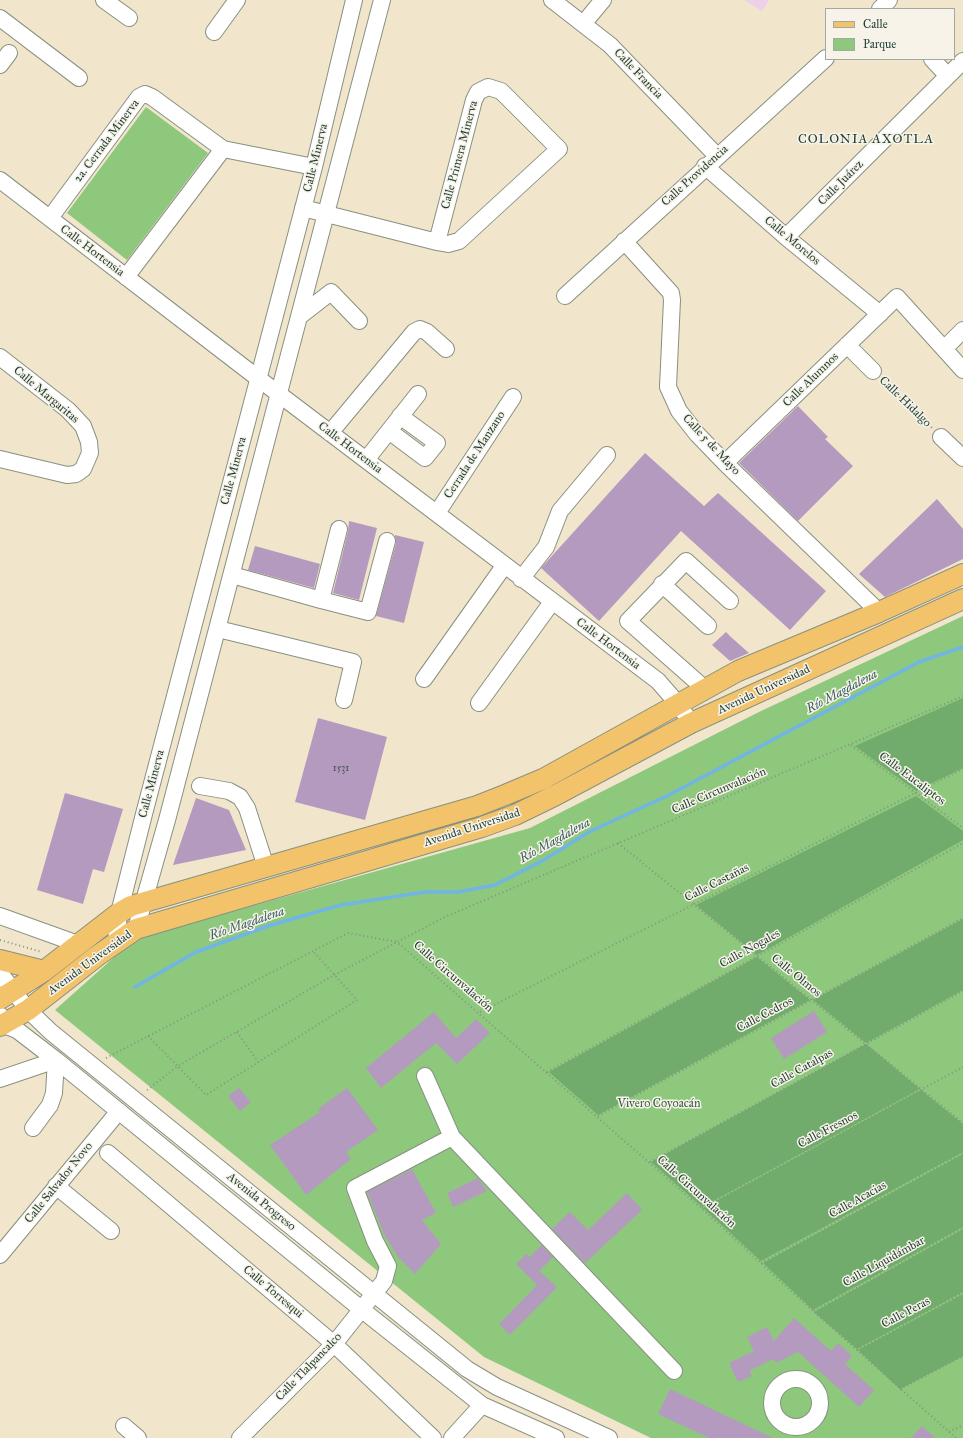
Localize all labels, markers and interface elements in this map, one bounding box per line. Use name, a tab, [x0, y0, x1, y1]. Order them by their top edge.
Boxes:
legend	[825, 8, 955, 60]
text: Calle	[863, 17, 888, 31]
text: Parque	[863, 37, 896, 51]
street label: Calle Francia	[610, 46, 666, 102]
street label: 2a. Cerrada Minerva	[71, 97, 143, 185]
street label: Calle Primera Minerva	[439, 99, 481, 211]
street label: Calle Minerva	[301, 122, 331, 194]
district label: COLONIA AXOTLA	[798, 132, 934, 148]
street label: Calle Providencia	[659, 142, 731, 210]
street label: Calle Juárez	[815, 157, 867, 209]
street label: Calle Morelos	[761, 213, 823, 269]
street label: Calle Hortensia	[57, 222, 127, 280]
street label: Calle Alumnos	[780, 350, 842, 410]
street label: Calle Margaritas	[10, 363, 82, 427]
street label: Calle Hidalgo	[876, 374, 934, 430]
street label: Cerrada de Manzano	[441, 408, 509, 502]
street label: Calle 5 de Mayo	[679, 412, 743, 478]
street label: Calle Hortensia	[315, 419, 385, 477]
street label: Calle Minerva	[218, 435, 250, 507]
street label: Calle Hortensia	[573, 615, 643, 673]
street label: Avenida Universidad	[715, 662, 813, 718]
water label: Río Magdalena	[804, 667, 880, 717]
street label: Calle Minerva	[136, 748, 168, 820]
street label: Calle Eucaliptos	[876, 749, 948, 809]
house number: 1531	[333, 763, 349, 775]
street label: Calle Circunvalación	[670, 765, 768, 817]
street label: Avenida Universidad	[422, 806, 522, 850]
water label: Río Magdalena	[517, 815, 593, 867]
street label: Calle Castañas	[682, 861, 752, 905]
water label: Río Magdalena	[207, 904, 287, 944]
street label: Calle Nogales	[717, 927, 783, 971]
street label: Avenida Universidad	[45, 928, 135, 998]
street label: Calle Circunvalación	[410, 938, 496, 1016]
street label: Calle Olmos	[768, 951, 824, 1001]
street label: Calle Cedros	[734, 994, 796, 1036]
street label: Calle Catalpas	[769, 1046, 835, 1092]
park label: Vivero Coyoacán	[618, 1097, 700, 1111]
street label: Calle Fresnos	[796, 1108, 860, 1152]
street label: Calle Salvador Novo	[22, 1140, 96, 1226]
street label: Calle Circunvalación	[654, 1153, 738, 1231]
street label: Avenida Progreso	[224, 1170, 298, 1234]
street label: Calle Acacias	[827, 1178, 889, 1222]
street label: Calle Liquidámbar	[841, 1234, 927, 1290]
street label: Calle Torresqui	[240, 1263, 306, 1321]
street label: Calle Peras	[879, 1294, 933, 1332]
street label: Calle Tlalpancalco	[273, 1330, 345, 1404]

